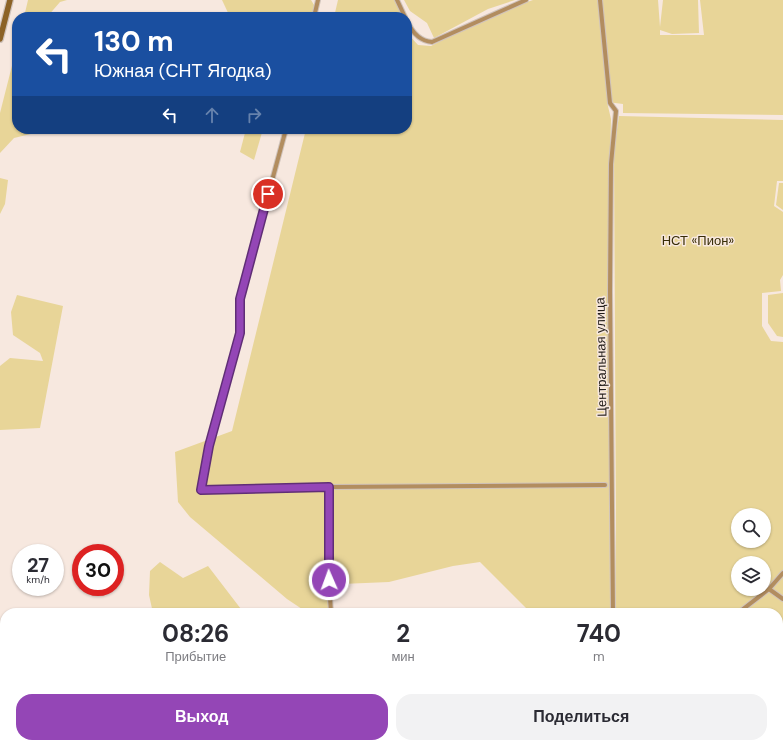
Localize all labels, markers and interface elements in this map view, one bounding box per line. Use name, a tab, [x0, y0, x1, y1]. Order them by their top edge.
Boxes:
text: 130 m	[94, 23, 174, 60]
icon: left	[28, 28, 80, 80]
text: Южная (СНТ Ягодка)	[94, 59, 272, 83]
icon: left	[159, 104, 181, 126]
icon: ahead	[201, 104, 223, 126]
icon: right	[243, 104, 265, 126]
pin	[251, 177, 285, 211]
icon: arrive	[257, 183, 279, 205]
park label: НСТ «Пион»	[662, 232, 734, 249]
street label: Центральная улица	[591, 296, 611, 417]
map controls	[731, 508, 771, 596]
button: search	[731, 508, 771, 548]
speed limit sign: 30	[72, 544, 124, 596]
text: 27	[27, 552, 49, 578]
button: layers	[731, 556, 771, 596]
position arrow	[308, 559, 350, 601]
text: km/h	[26, 573, 50, 586]
text: 08:26	[162, 618, 229, 649]
text: 2	[396, 618, 410, 649]
text: 740	[577, 618, 621, 649]
text: Прибытие	[165, 648, 226, 665]
text: мин	[391, 648, 415, 665]
text: m	[593, 648, 605, 665]
button: Выход	[16, 694, 388, 740]
button: Поделиться	[396, 694, 767, 740]

